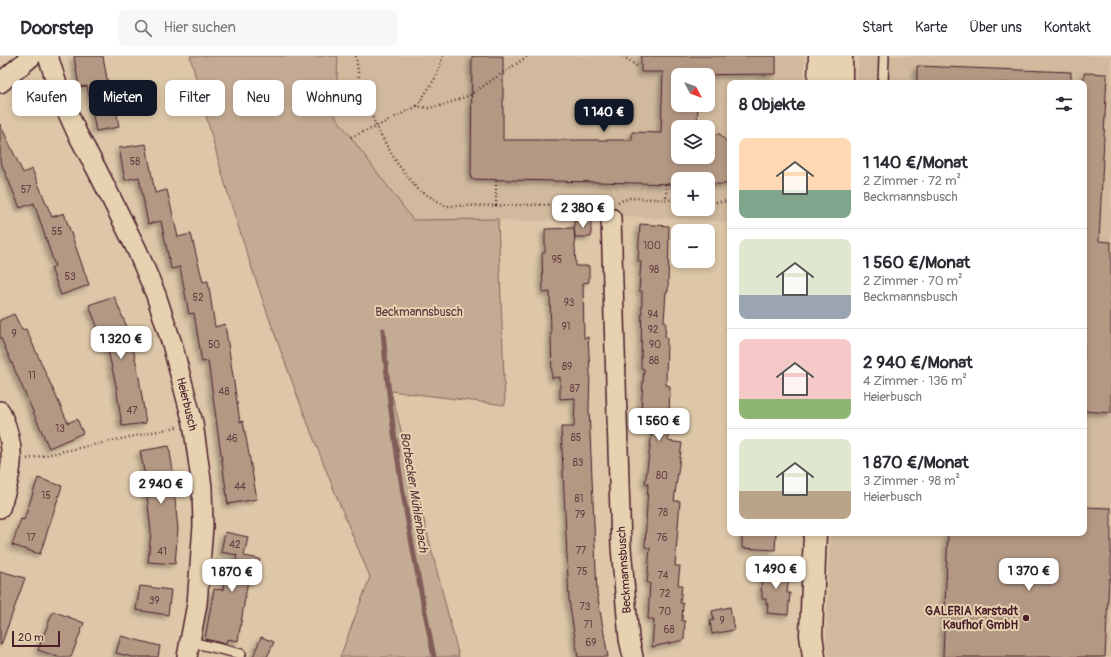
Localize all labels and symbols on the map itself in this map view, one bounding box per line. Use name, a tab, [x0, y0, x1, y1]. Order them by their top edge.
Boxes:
north arrow	[671, 68, 715, 112]
pin: 1 140 €	[567, 99, 641, 133]
house number: 58	[130, 156, 140, 168]
house number: 57	[21, 184, 32, 196]
pin: 2 380 €	[546, 195, 620, 229]
house number: 55	[52, 226, 62, 238]
house number: 100	[643, 240, 661, 252]
house number: 95	[552, 254, 562, 266]
house number: 98	[649, 264, 659, 276]
house number: 53	[65, 271, 76, 283]
house number: 52	[192, 292, 204, 304]
house number: 93	[564, 297, 575, 309]
park label: Beckmannsbusch	[375, 305, 463, 320]
house number: 94	[648, 309, 659, 321]
house number: 91	[561, 321, 571, 333]
house number: 92	[648, 324, 659, 336]
pin: 1 320 €	[84, 326, 158, 360]
house number: 9	[11, 328, 17, 340]
house number: 50	[208, 339, 220, 351]
house number: 90	[649, 339, 661, 351]
house number: 88	[649, 355, 659, 367]
house number: 89	[562, 361, 572, 373]
house number: 11	[28, 370, 36, 382]
street label: Heierbusch	[173, 376, 200, 433]
house number: 87	[570, 383, 581, 395]
house number: 48	[219, 386, 229, 398]
house number: 47	[126, 405, 138, 417]
pin: 1 560 €	[622, 408, 696, 442]
house number: 13	[55, 423, 65, 435]
water label: Borbecker Mühlenbach	[397, 431, 432, 554]
house number: 85	[571, 432, 581, 444]
house number: 46	[226, 433, 238, 445]
house number: 83	[573, 457, 584, 469]
house number: 80	[656, 470, 668, 482]
pin: 2 940 €	[124, 471, 198, 505]
house number: 44	[234, 481, 246, 493]
house number: 15	[41, 490, 51, 502]
house number: 81	[575, 493, 584, 505]
house number: 78	[658, 507, 668, 519]
house number: 79	[575, 509, 585, 521]
street label: Beckmannsbusch	[614, 525, 635, 614]
house number: 17	[26, 532, 36, 544]
house number: 76	[656, 532, 668, 544]
house number: 42	[229, 539, 241, 551]
house number: 77	[576, 545, 587, 557]
house number: 41	[157, 546, 167, 558]
pin: 1 490 €	[739, 556, 813, 590]
pin: 1 370 €	[992, 558, 1066, 592]
pin: 1 870 €	[195, 559, 269, 593]
house number: 75	[577, 566, 587, 578]
house number: 74	[657, 570, 669, 582]
house number: 72	[660, 588, 671, 600]
house number: 39	[149, 595, 159, 607]
house number: 73	[580, 601, 591, 613]
place label: GALERIA Karstadt Kaufhof GmbH	[925, 604, 1019, 633]
house number: 70	[659, 606, 671, 618]
marker: GALERIA Karstadt Kaufhof GmbH	[1021, 613, 1031, 623]
house number: 9	[719, 615, 725, 627]
house number: 71	[583, 619, 593, 631]
house number: 68	[664, 624, 674, 636]
scale bar	[12, 629, 60, 648]
house number: 69	[586, 637, 596, 649]

